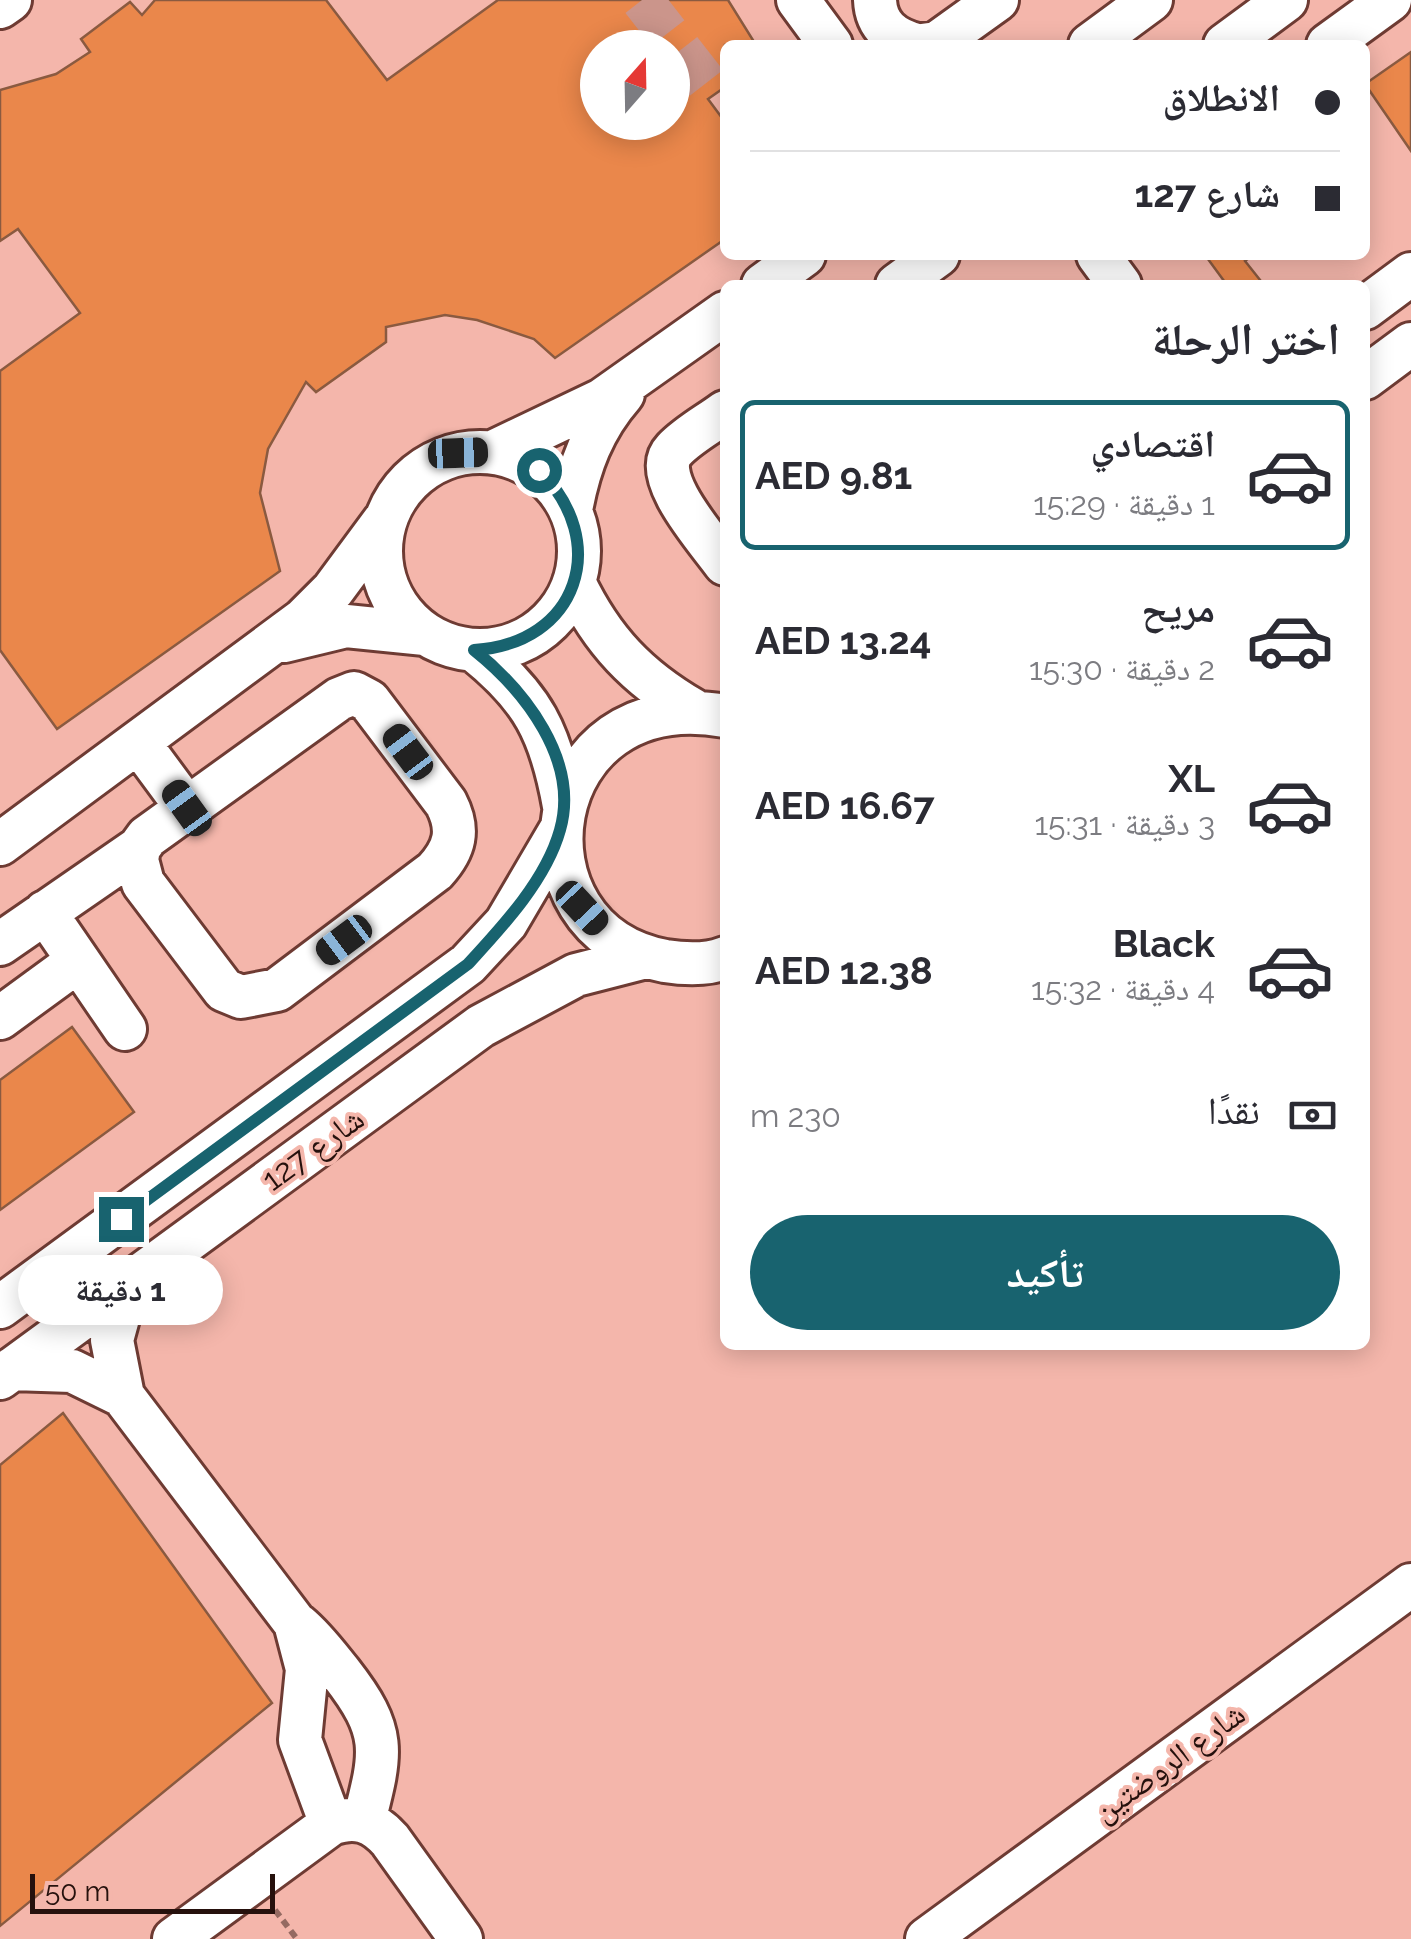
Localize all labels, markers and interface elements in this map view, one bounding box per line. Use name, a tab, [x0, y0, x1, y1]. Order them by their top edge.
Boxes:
north arrow	[580, 30, 690, 140]
map controls	[580, 30, 690, 140]
text: الانطلاق	[1162, 75, 1280, 120]
text: شارع 127	[1135, 171, 1280, 216]
text: اختر الرحلة	[1152, 313, 1340, 366]
text: اقتصادي	[1091, 421, 1215, 466]
icon: car	[1245, 430, 1335, 520]
car	[427, 437, 489, 469]
route start	[517, 448, 562, 493]
text: AED 9.81	[755, 453, 912, 498]
text: 1 دقيقة · 15:29	[1033, 485, 1215, 522]
text: مريح	[1141, 586, 1215, 631]
icon: car	[1245, 595, 1335, 685]
text: AED 13.24	[755, 618, 931, 663]
text: 2 دقيقة · 15:30	[1029, 650, 1215, 687]
car	[378, 719, 438, 785]
text: XL	[1168, 756, 1215, 801]
icon: car	[1245, 760, 1335, 850]
car	[157, 775, 217, 841]
text: AED 16.67	[755, 783, 934, 828]
text: 3 دقيقة · 15:31	[1034, 805, 1215, 842]
car	[551, 876, 613, 940]
car	[311, 910, 377, 970]
text: Black	[1113, 921, 1215, 966]
icon: car	[1245, 925, 1335, 1015]
text: AED 12.38	[755, 948, 933, 993]
text: 4 دقيقة · 15:32	[1031, 970, 1215, 1007]
text: نقدًا	[1208, 1088, 1260, 1133]
icon: cash	[1285, 1088, 1340, 1143]
text: 230 m	[750, 1097, 841, 1134]
street label: شارع 127	[255, 1099, 372, 1199]
route end	[99, 1197, 144, 1242]
button: تأكيد	[750, 1215, 1340, 1330]
callout: 1 دقيقة	[18, 1254, 224, 1324]
text: 1 دقيقة	[75, 1271, 166, 1308]
street label: شارع الروضتين	[1086, 1694, 1253, 1831]
scale bar	[30, 1869, 275, 1914]
text: 50 m	[45, 1875, 110, 1908]

